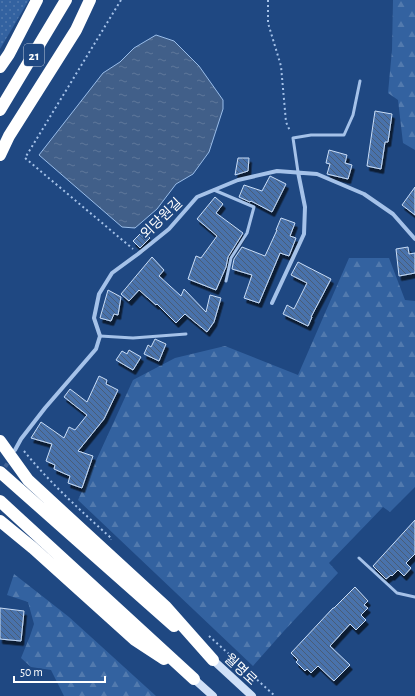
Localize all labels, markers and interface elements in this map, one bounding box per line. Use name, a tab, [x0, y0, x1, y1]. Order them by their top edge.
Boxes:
road number: 21	[24, 44, 44, 66]
street label: 외당원길	[138, 195, 185, 242]
street label: 월명로	[221, 651, 260, 688]
scale bar	[14, 658, 105, 684]
text: 50 m	[20, 666, 43, 678]

